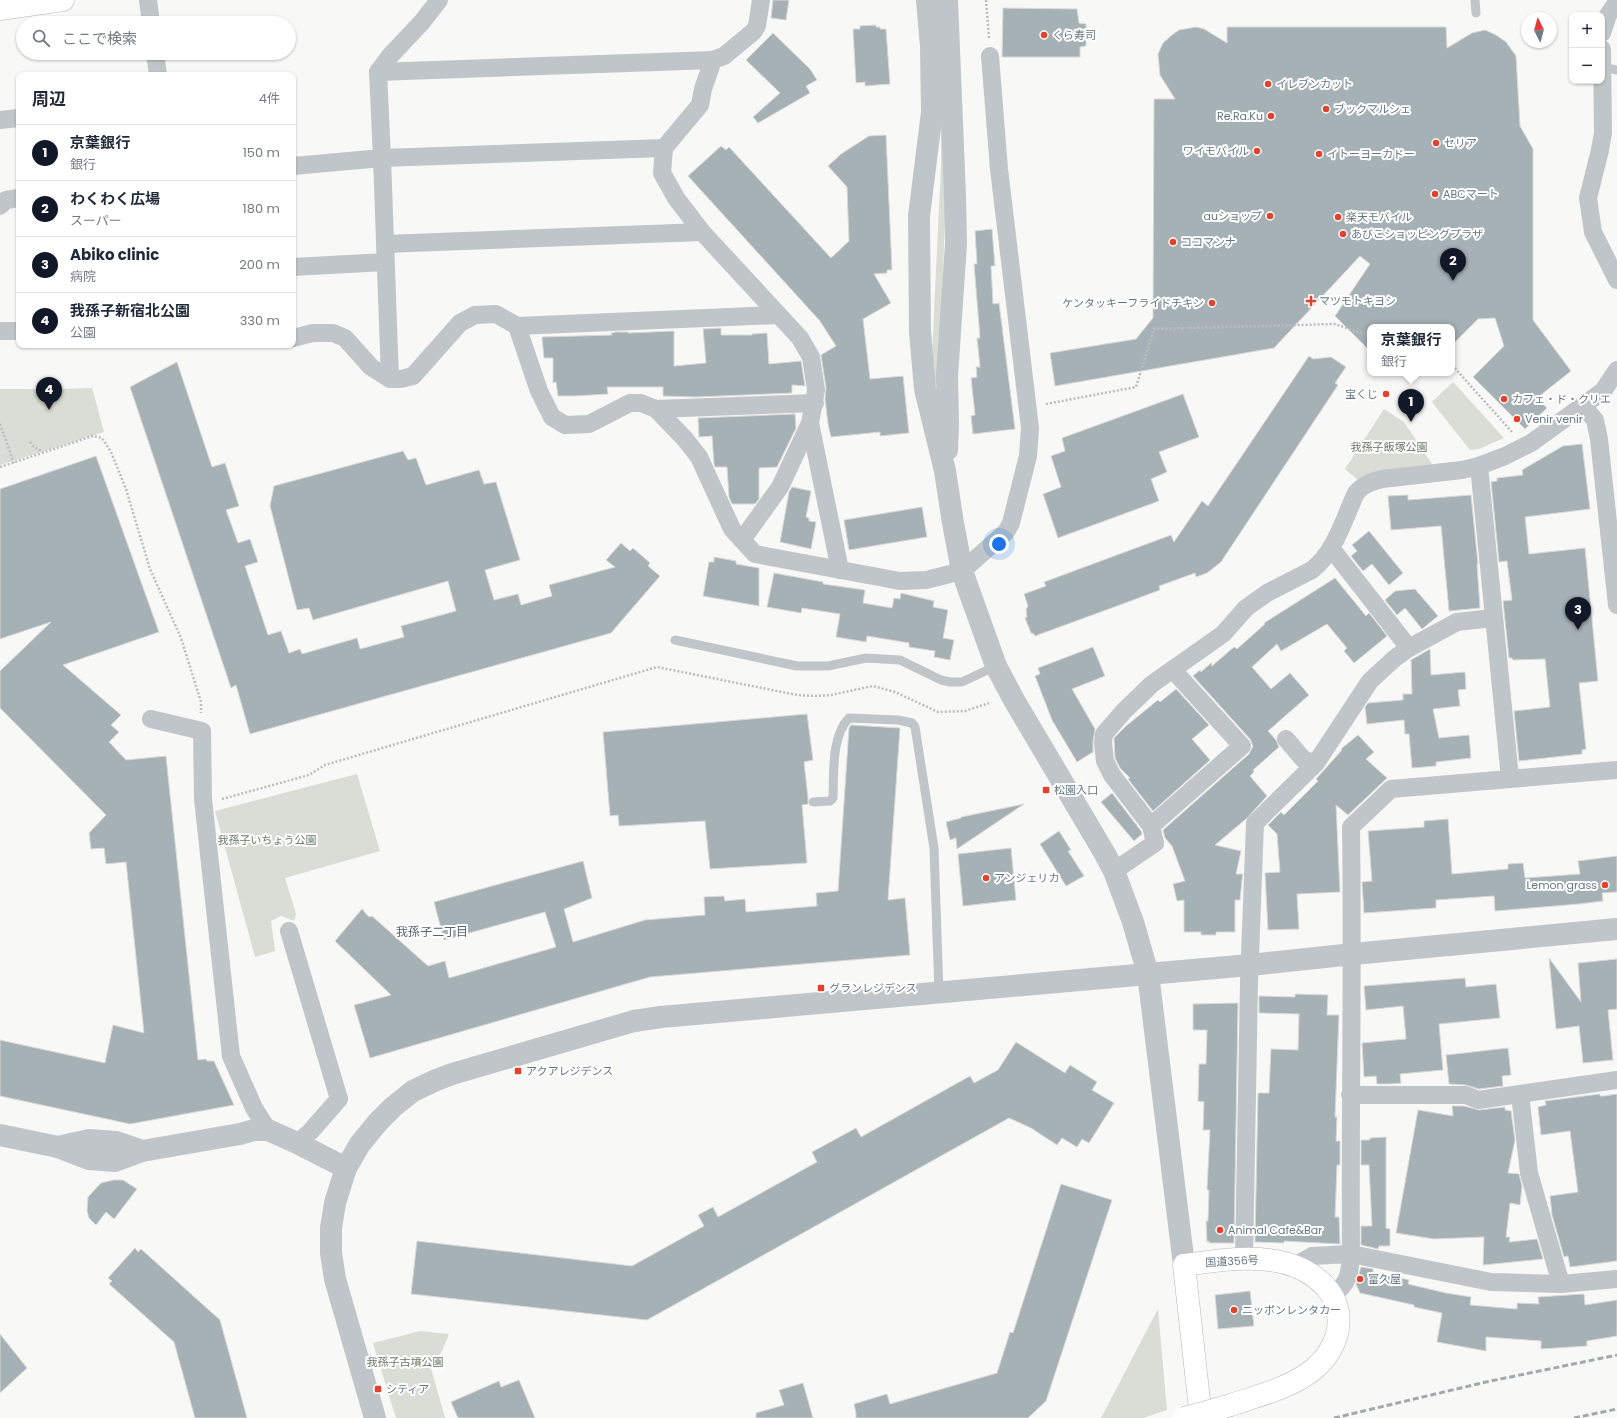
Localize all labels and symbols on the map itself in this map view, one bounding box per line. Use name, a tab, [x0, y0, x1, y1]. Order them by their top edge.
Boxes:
north arrow	[1521, 12, 1557, 48]
place label: くら寿司	[1052, 27, 1096, 43]
marker: くら寿司	[1039, 30, 1049, 40]
place label: イレブンカット	[1276, 76, 1353, 92]
marker: イレブンカット	[1263, 79, 1273, 89]
place label: ブックマルシェ	[1334, 101, 1411, 117]
marker: ブックマルシェ	[1321, 104, 1331, 114]
place label: Re.Ra.Ku	[1217, 108, 1263, 124]
marker: Re.Ra.Ku	[1266, 111, 1276, 121]
place label: セリア	[1444, 135, 1477, 151]
marker: セリア	[1431, 138, 1441, 148]
place label: ワイモバイル	[1183, 143, 1249, 159]
marker: ワイモバイル	[1252, 146, 1262, 156]
place label: イトーヨーカドー	[1327, 146, 1415, 162]
marker: イトーヨーカドー	[1314, 149, 1324, 159]
place label: ABCマート	[1443, 186, 1499, 202]
marker: ABCマート	[1430, 189, 1440, 199]
place label: auショップ	[1204, 208, 1262, 224]
place label: 楽天モバイル	[1346, 209, 1412, 225]
marker: auショップ	[1265, 211, 1275, 221]
marker: 楽天モバイル	[1333, 212, 1343, 222]
place label: あびこショッピングプラザ	[1351, 226, 1483, 242]
marker: あびこショッピングプラザ	[1338, 229, 1348, 239]
place label: ココマンナ	[1181, 234, 1236, 250]
marker: ココマンナ	[1168, 237, 1178, 247]
pin: 2	[1440, 248, 1466, 281]
place label: マツモトキヨシ	[1319, 293, 1396, 309]
place label: ケンタッキーフライドチキン	[1062, 295, 1204, 311]
marker: マツモトキヨシ	[1306, 296, 1316, 306]
marker: ケンタッキーフライドチキン	[1207, 298, 1217, 308]
pin: 4	[36, 377, 62, 410]
place label: 宝くじ	[1345, 386, 1378, 402]
marker: 宝くじ	[1381, 389, 1391, 399]
pin: 1	[1398, 389, 1424, 422]
place label: カフェ・ド・クリエ	[1512, 391, 1611, 407]
marker: カフェ・ド・クリエ	[1499, 394, 1509, 404]
place label: Venir venir	[1525, 411, 1583, 427]
marker: Venir venir	[1512, 414, 1522, 424]
park label: 我孫子飯塚公園	[1351, 439, 1428, 455]
your location	[989, 534, 1009, 554]
pin: 3	[1565, 597, 1591, 630]
place label: 松園入口	[1054, 782, 1098, 798]
marker: 松園入口	[1041, 785, 1051, 795]
park label: 我孫子いちょう公園	[218, 832, 317, 848]
place label: アンジェリカ	[994, 870, 1060, 886]
marker: アンジェリカ	[981, 873, 991, 883]
place label: Lemon grass	[1527, 877, 1597, 893]
marker: Lemon grass	[1600, 880, 1610, 890]
district label: 我孫子二丁目	[396, 923, 468, 940]
place label: グランレジデンス	[829, 980, 917, 996]
marker: グランレジデンス	[816, 983, 826, 993]
place label: アクアレジデンス	[526, 1063, 613, 1079]
marker: アクアレジデンス	[513, 1066, 523, 1076]
place label: Animal Cafe&Bar	[1228, 1222, 1322, 1238]
marker: Animal Cafe&Bar	[1215, 1225, 1225, 1235]
street label: 国道356号	[1205, 1252, 1259, 1270]
place label: 富久屋	[1368, 1271, 1401, 1287]
marker: 富久屋	[1355, 1274, 1365, 1284]
place label: ニッポンレンタカー	[1242, 1302, 1341, 1318]
marker: ニッポンレンタカー	[1229, 1305, 1239, 1315]
park label: 我孫子古墳公園	[367, 1354, 444, 1370]
place label: シティア	[386, 1381, 429, 1397]
marker: シティア	[373, 1384, 383, 1394]

